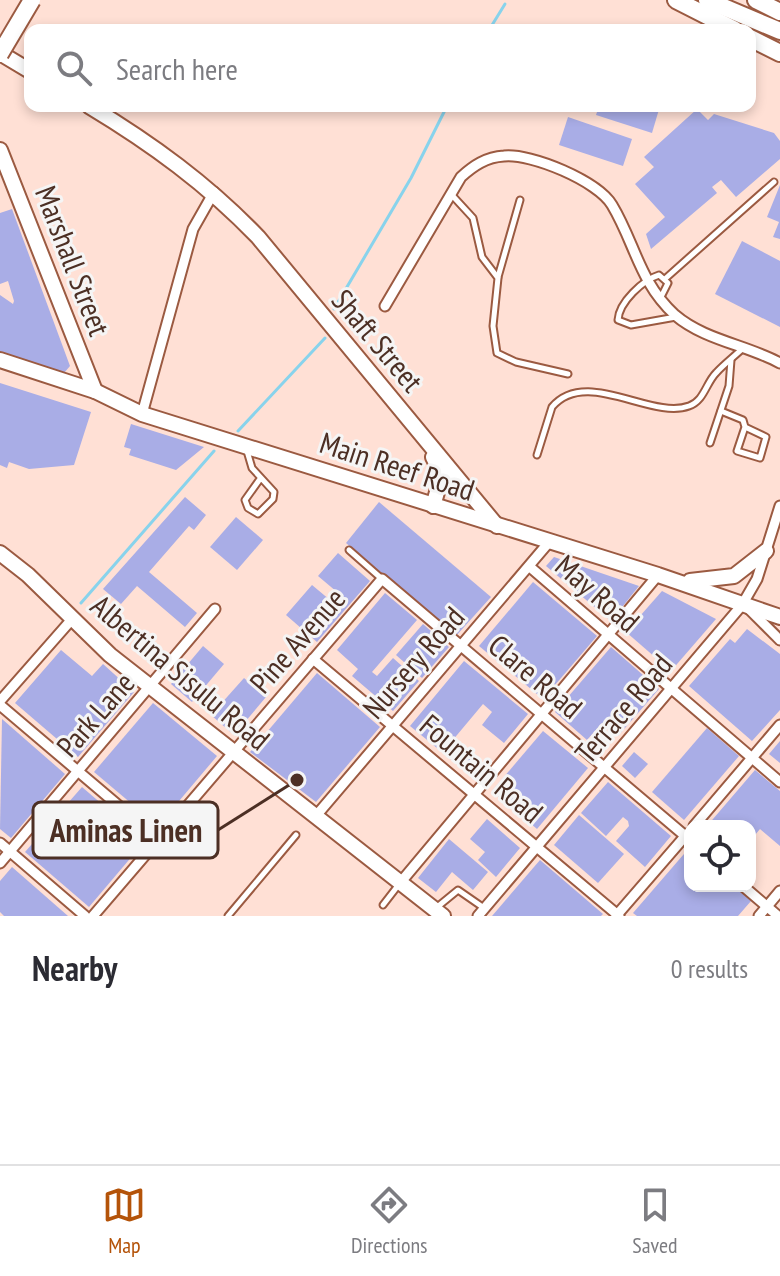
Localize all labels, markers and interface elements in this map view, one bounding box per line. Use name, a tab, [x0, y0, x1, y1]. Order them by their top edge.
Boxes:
search box	[24, 24, 756, 112]
icon: search	[52, 46, 96, 90]
text: Search here	[116, 49, 238, 88]
street label: Marshall Street	[27, 180, 120, 341]
street label: Shaft Street	[324, 281, 433, 400]
street label: Main Reef Road	[315, 422, 480, 509]
street label: May Road	[548, 546, 648, 640]
street label: Pine Avenue	[240, 579, 353, 701]
street label: Albertina Sisulu Road	[83, 586, 278, 758]
street label: Nursery Road	[354, 598, 472, 726]
street label: Clare Road	[481, 625, 591, 726]
street label: Terrace Road	[566, 645, 680, 771]
street label: Park Lane	[47, 664, 142, 764]
street label: Fountain Road	[412, 705, 552, 831]
callout: Aminas Linen	[33, 802, 218, 858]
text: Aminas Linen	[49, 809, 203, 851]
map controls	[684, 820, 756, 892]
button: locate	[684, 820, 756, 892]
text: Nearby	[32, 946, 117, 990]
text: 0 results	[671, 952, 748, 985]
tab: Map	[102, 1183, 146, 1259]
tab: Directions	[351, 1183, 428, 1259]
tab: Saved	[632, 1183, 678, 1259]

